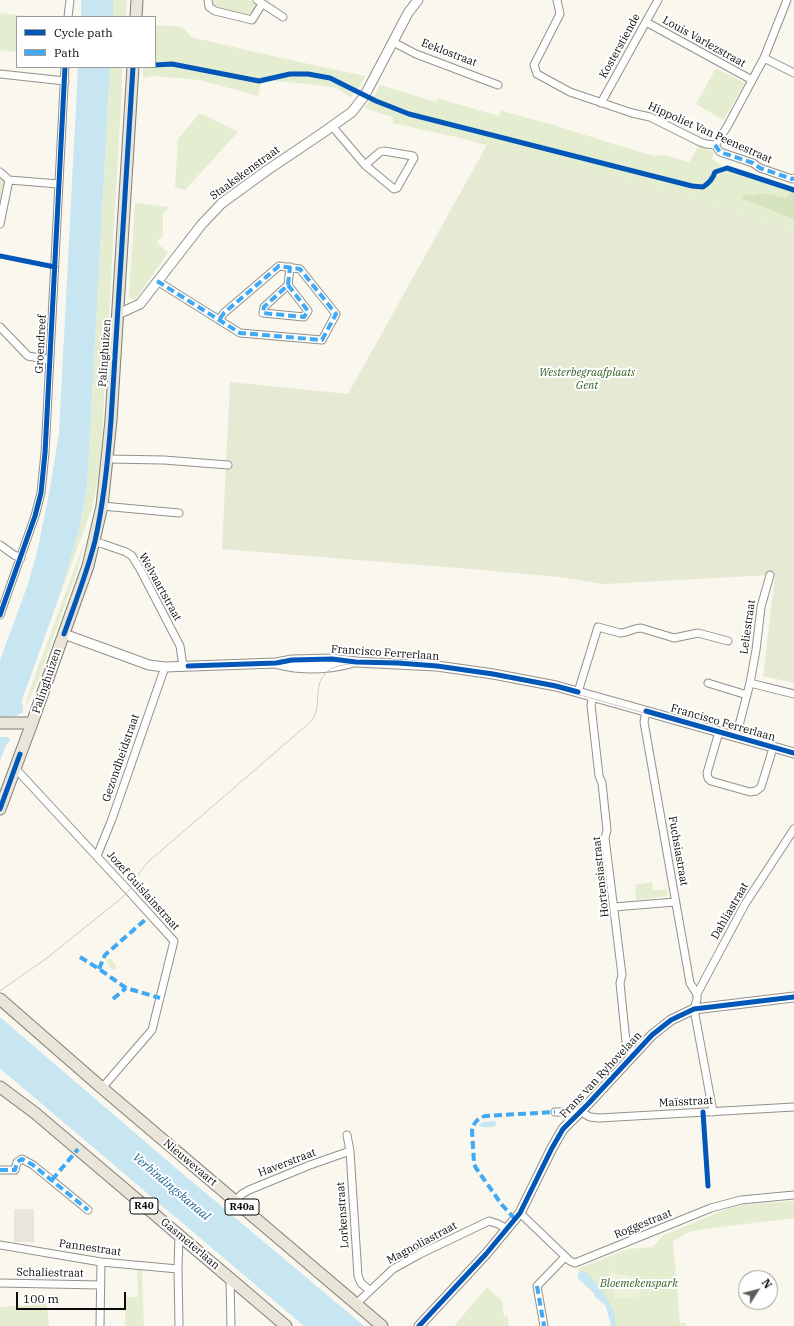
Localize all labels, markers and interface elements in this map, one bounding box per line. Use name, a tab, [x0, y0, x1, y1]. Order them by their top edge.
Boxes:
street label: Kosterstiende	[597, 11, 643, 81]
street label: Louis Varlezstraat	[660, 14, 748, 70]
legend	[16, 16, 156, 68]
text: Cycle path	[54, 25, 113, 40]
street label: Eeklostraat	[419, 36, 479, 70]
text: Path	[54, 45, 79, 60]
street label: Hippoliet Van Peenestraat	[646, 100, 774, 166]
street label: Staakskenstraat	[207, 143, 283, 203]
street label: Groendreef	[33, 314, 49, 374]
street label: Palinghuizen	[96, 319, 114, 387]
park label: Westerbegraafplaats Gent	[539, 366, 635, 392]
street label: Welvaartstraat	[136, 551, 184, 623]
street label: Leliestraat	[738, 599, 758, 655]
street label: Francisco Ferrerlaan	[330, 643, 440, 663]
street label: Palinghuizen	[30, 647, 64, 715]
street label: Francisco Ferrerlaan	[669, 702, 777, 744]
street label: Gezondheidstraat	[100, 712, 142, 804]
street label: Fuchsiastraat	[665, 815, 691, 887]
street label: Hortensiastraat	[590, 836, 612, 918]
street label: Jozef Guislainstraat	[104, 849, 182, 933]
street label: Dahliastraat	[708, 880, 752, 942]
street label: Frans van Ryhovelaan	[557, 1029, 645, 1121]
street label: Maïsstraat	[659, 1094, 713, 1110]
street label: Nieuwevaart	[161, 1137, 219, 1189]
street label: Haverstraat	[256, 1146, 318, 1180]
water label: Verbindingskanaal	[129, 1150, 213, 1224]
street label: Lorkenstraat	[334, 1181, 352, 1249]
road number: R40	[130, 1198, 158, 1214]
road number: R40a	[225, 1199, 259, 1215]
street label: Roggestraat	[612, 1206, 674, 1242]
street label: Gasmeterlaan	[158, 1216, 222, 1272]
street label: Magnoliastraat	[385, 1219, 459, 1267]
street label: Pannestraat	[58, 1237, 122, 1259]
street label: Schaliestraat	[16, 1266, 84, 1280]
north arrow	[738, 1270, 778, 1310]
text: N	[759, 1276, 775, 1291]
park label: Bloemekenspark	[600, 1277, 678, 1291]
scale bar	[18, 1284, 128, 1310]
text: 100 m	[23, 1291, 59, 1306]

